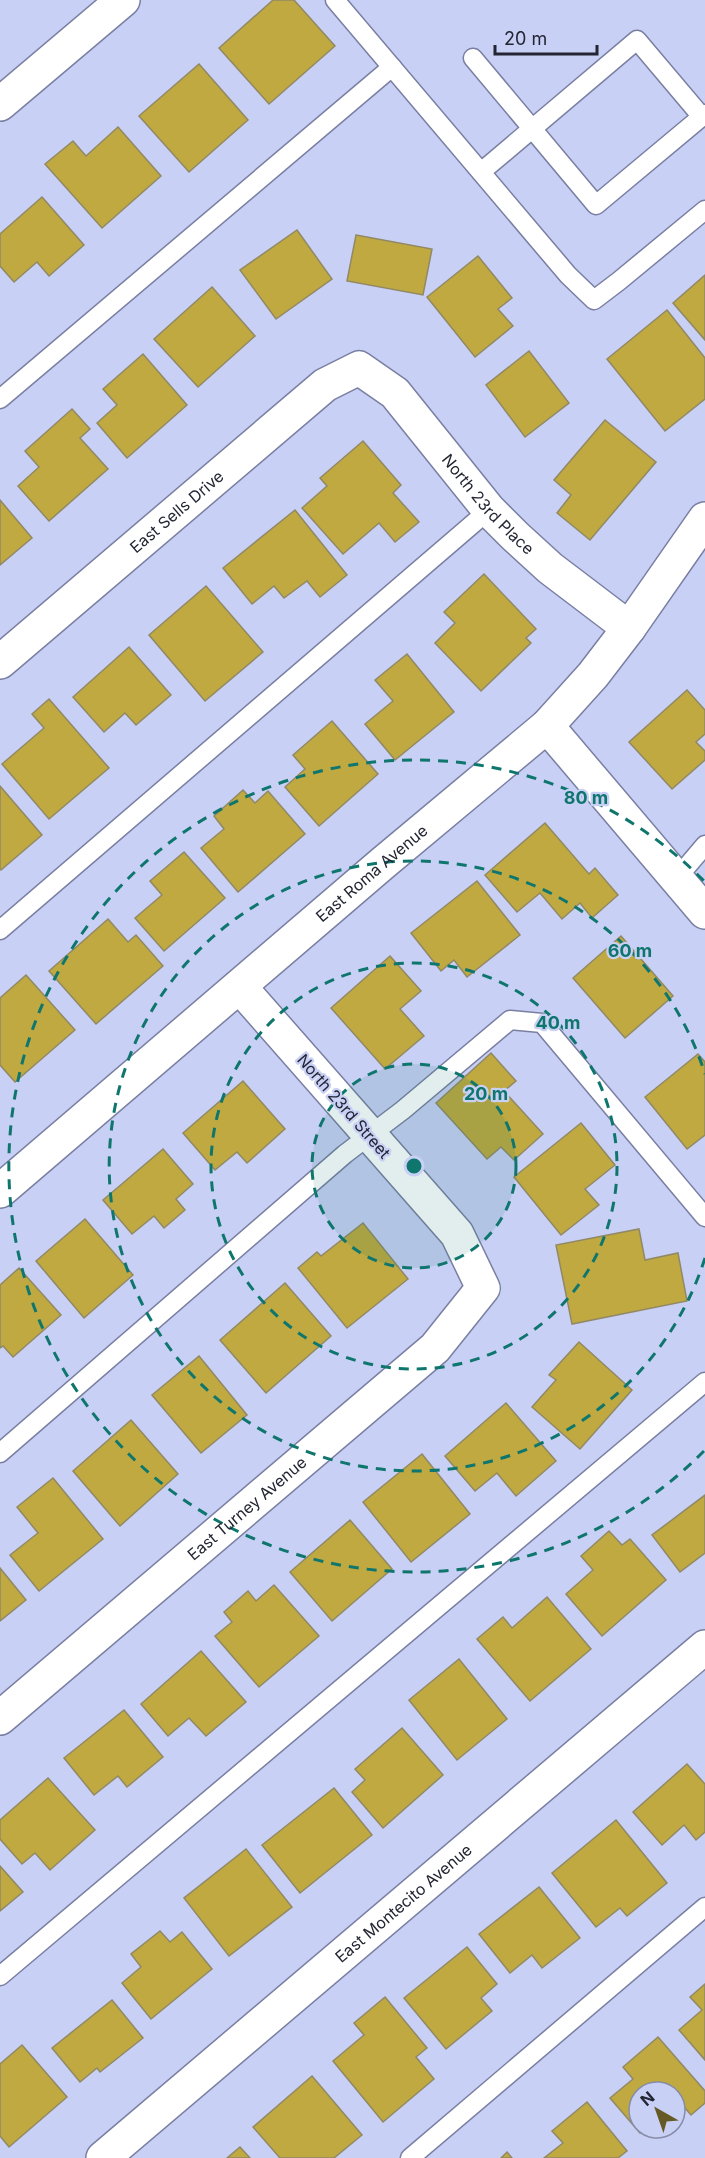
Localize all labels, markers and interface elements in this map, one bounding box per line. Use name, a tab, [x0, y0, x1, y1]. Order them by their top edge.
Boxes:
scale bar	[495, 18, 597, 56]
text: 20 m	[504, 28, 547, 49]
street label: North 23rd Place	[438, 450, 538, 559]
street label: East Sells Drive	[126, 466, 228, 557]
text: 80 m	[564, 787, 608, 808]
street label: East Roma Avenue	[312, 820, 431, 926]
text: 60 m	[608, 940, 652, 961]
text: 40 m	[536, 1012, 581, 1033]
street label: North 23rd Street	[293, 1050, 395, 1162]
text: 20 m	[464, 1083, 508, 1104]
centre of rings	[404, 1156, 424, 1176]
street label: East Turney Avenue	[183, 1452, 310, 1564]
street label: East Montecito Avenue	[331, 1839, 476, 1967]
north arrow	[627, 2080, 687, 2140]
text: N	[636, 2087, 658, 2110]

